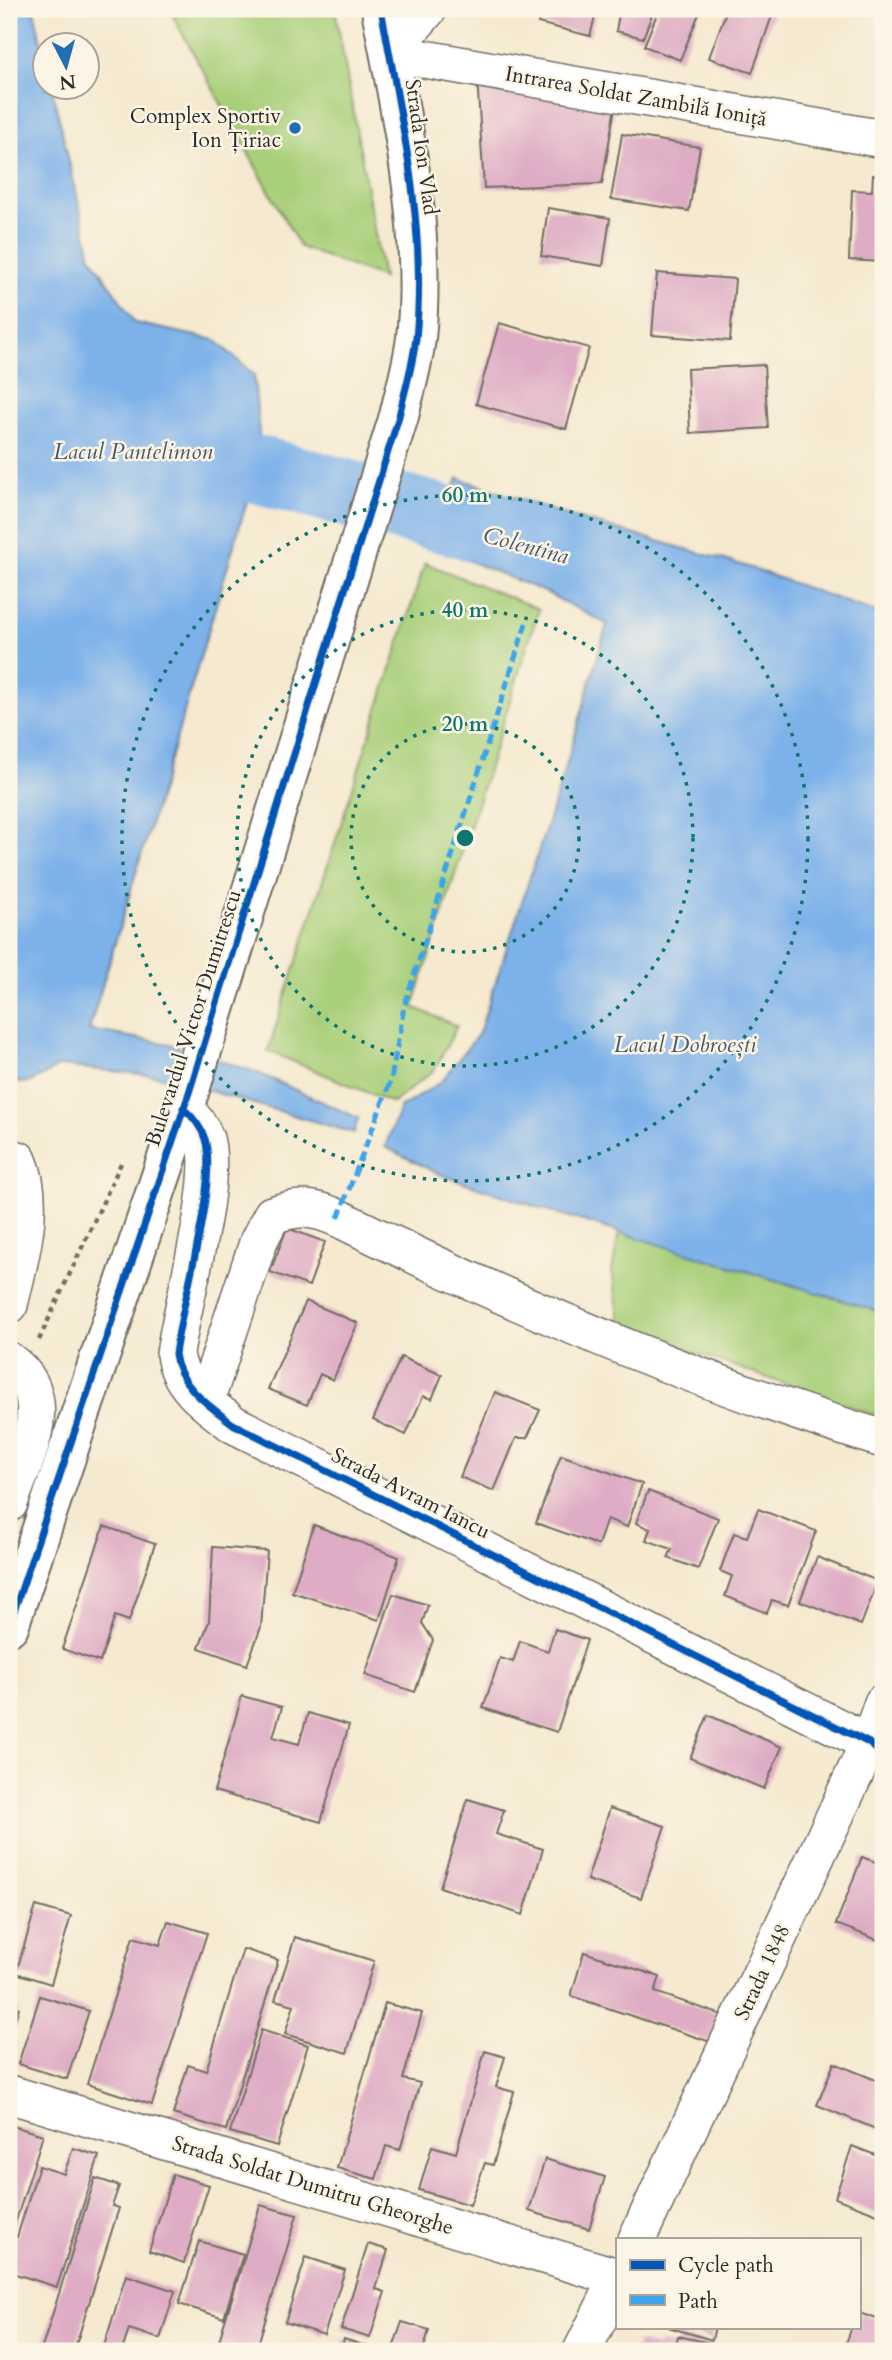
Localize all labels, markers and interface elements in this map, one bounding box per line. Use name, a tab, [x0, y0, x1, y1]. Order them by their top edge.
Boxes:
north arrow	[32, 32, 102, 102]
street label: Intrarea Soldat Zambilă Ioniță	[503, 59, 769, 134]
text: N	[58, 68, 77, 96]
street label: Strada Ion Vlad	[398, 77, 445, 217]
place label: Complex Sportiv Ion Țiriac	[130, 102, 281, 155]
marker: Complex Sportiv Ion Țiriac	[287, 120, 303, 136]
water label: Lacul Pantelimon	[53, 436, 213, 467]
text: 60 m	[442, 481, 489, 510]
water label: Colentina	[480, 519, 572, 572]
text: 40 m	[442, 596, 489, 625]
text: 20 m	[442, 710, 489, 739]
centre of rings	[453, 826, 477, 850]
street label: Bulevardul Victor Dumitrescu	[138, 886, 249, 1150]
water label: Lacul Dobroești	[614, 1029, 757, 1060]
street label: Strada Avram Iancu	[326, 1441, 495, 1546]
street label: Strada 1848	[728, 1919, 797, 2025]
street label: Strada Soldat Dumitru Gheorghe	[169, 2129, 457, 2242]
legend	[616, 2238, 860, 2328]
text: Cycle path	[678, 2251, 774, 2280]
text: Path	[678, 2287, 718, 2316]

